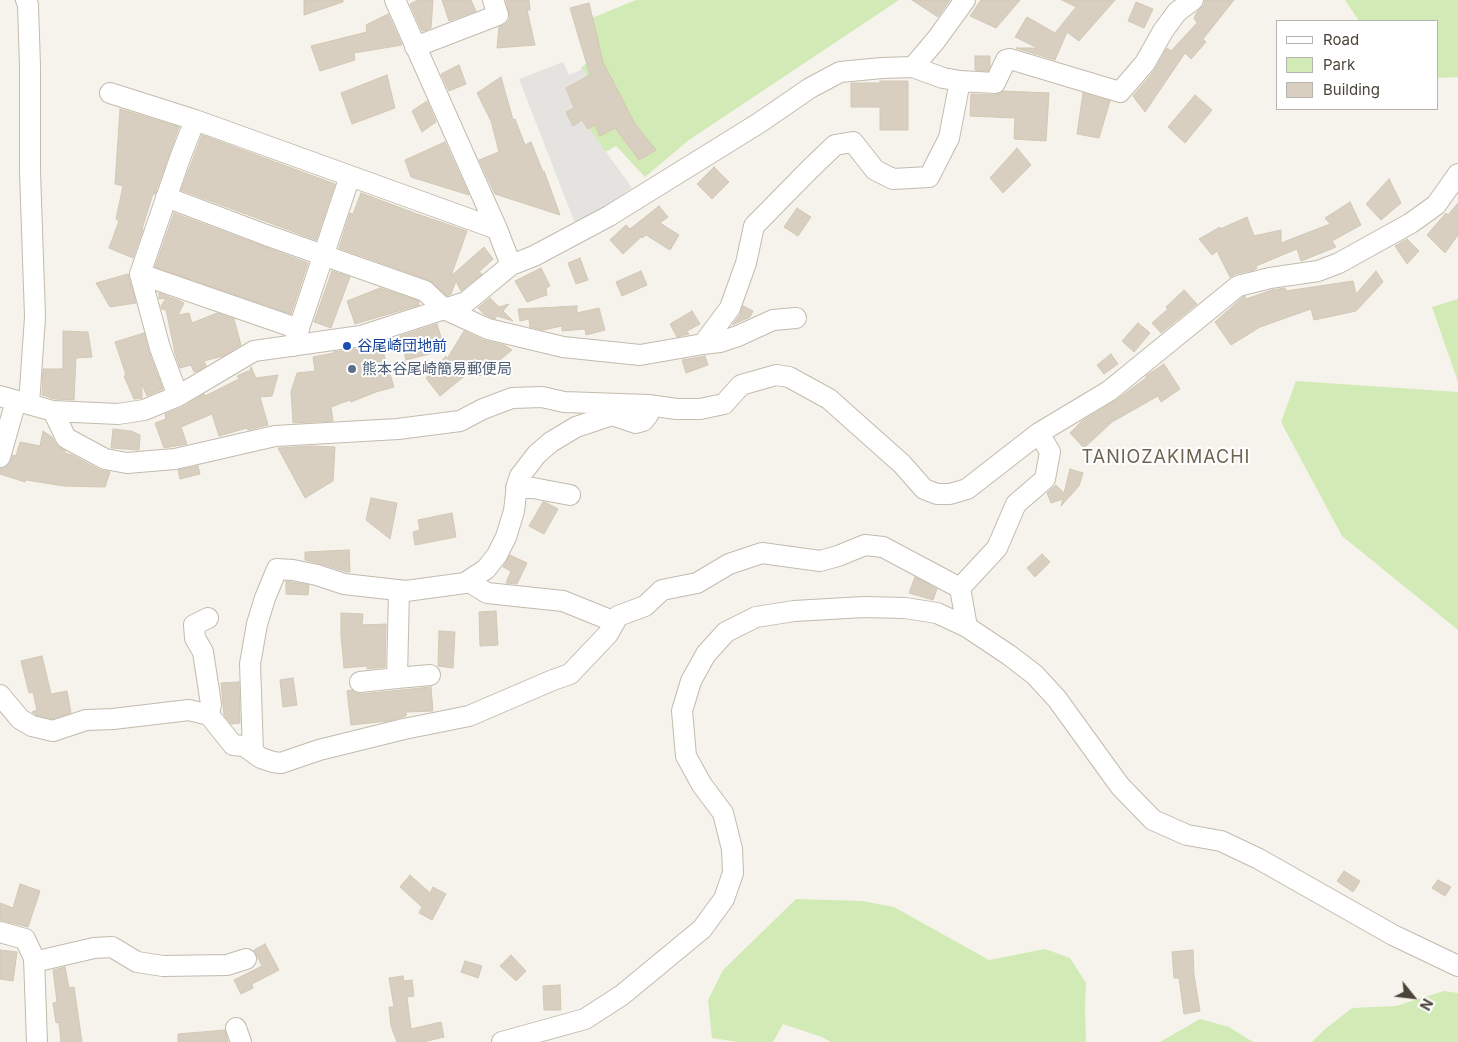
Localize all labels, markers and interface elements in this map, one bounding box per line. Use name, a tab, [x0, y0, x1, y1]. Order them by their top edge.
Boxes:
legend	[1276, 20, 1438, 110]
text: Road	[1323, 30, 1359, 49]
text: Park	[1323, 55, 1355, 74]
text: Building	[1323, 80, 1380, 99]
place label: 谷尾崎団地前	[357, 337, 447, 355]
marker: 谷尾崎団地前	[341, 340, 353, 352]
place label: 熊本谷尾崎簡易郵便局	[362, 360, 512, 378]
marker: 熊本谷尾崎簡易郵便局	[346, 363, 358, 375]
district label: TANIOZAKIMACHI	[1080, 447, 1252, 469]
north arrow	[1388, 972, 1438, 1022]
text: N	[1417, 996, 1437, 1013]

